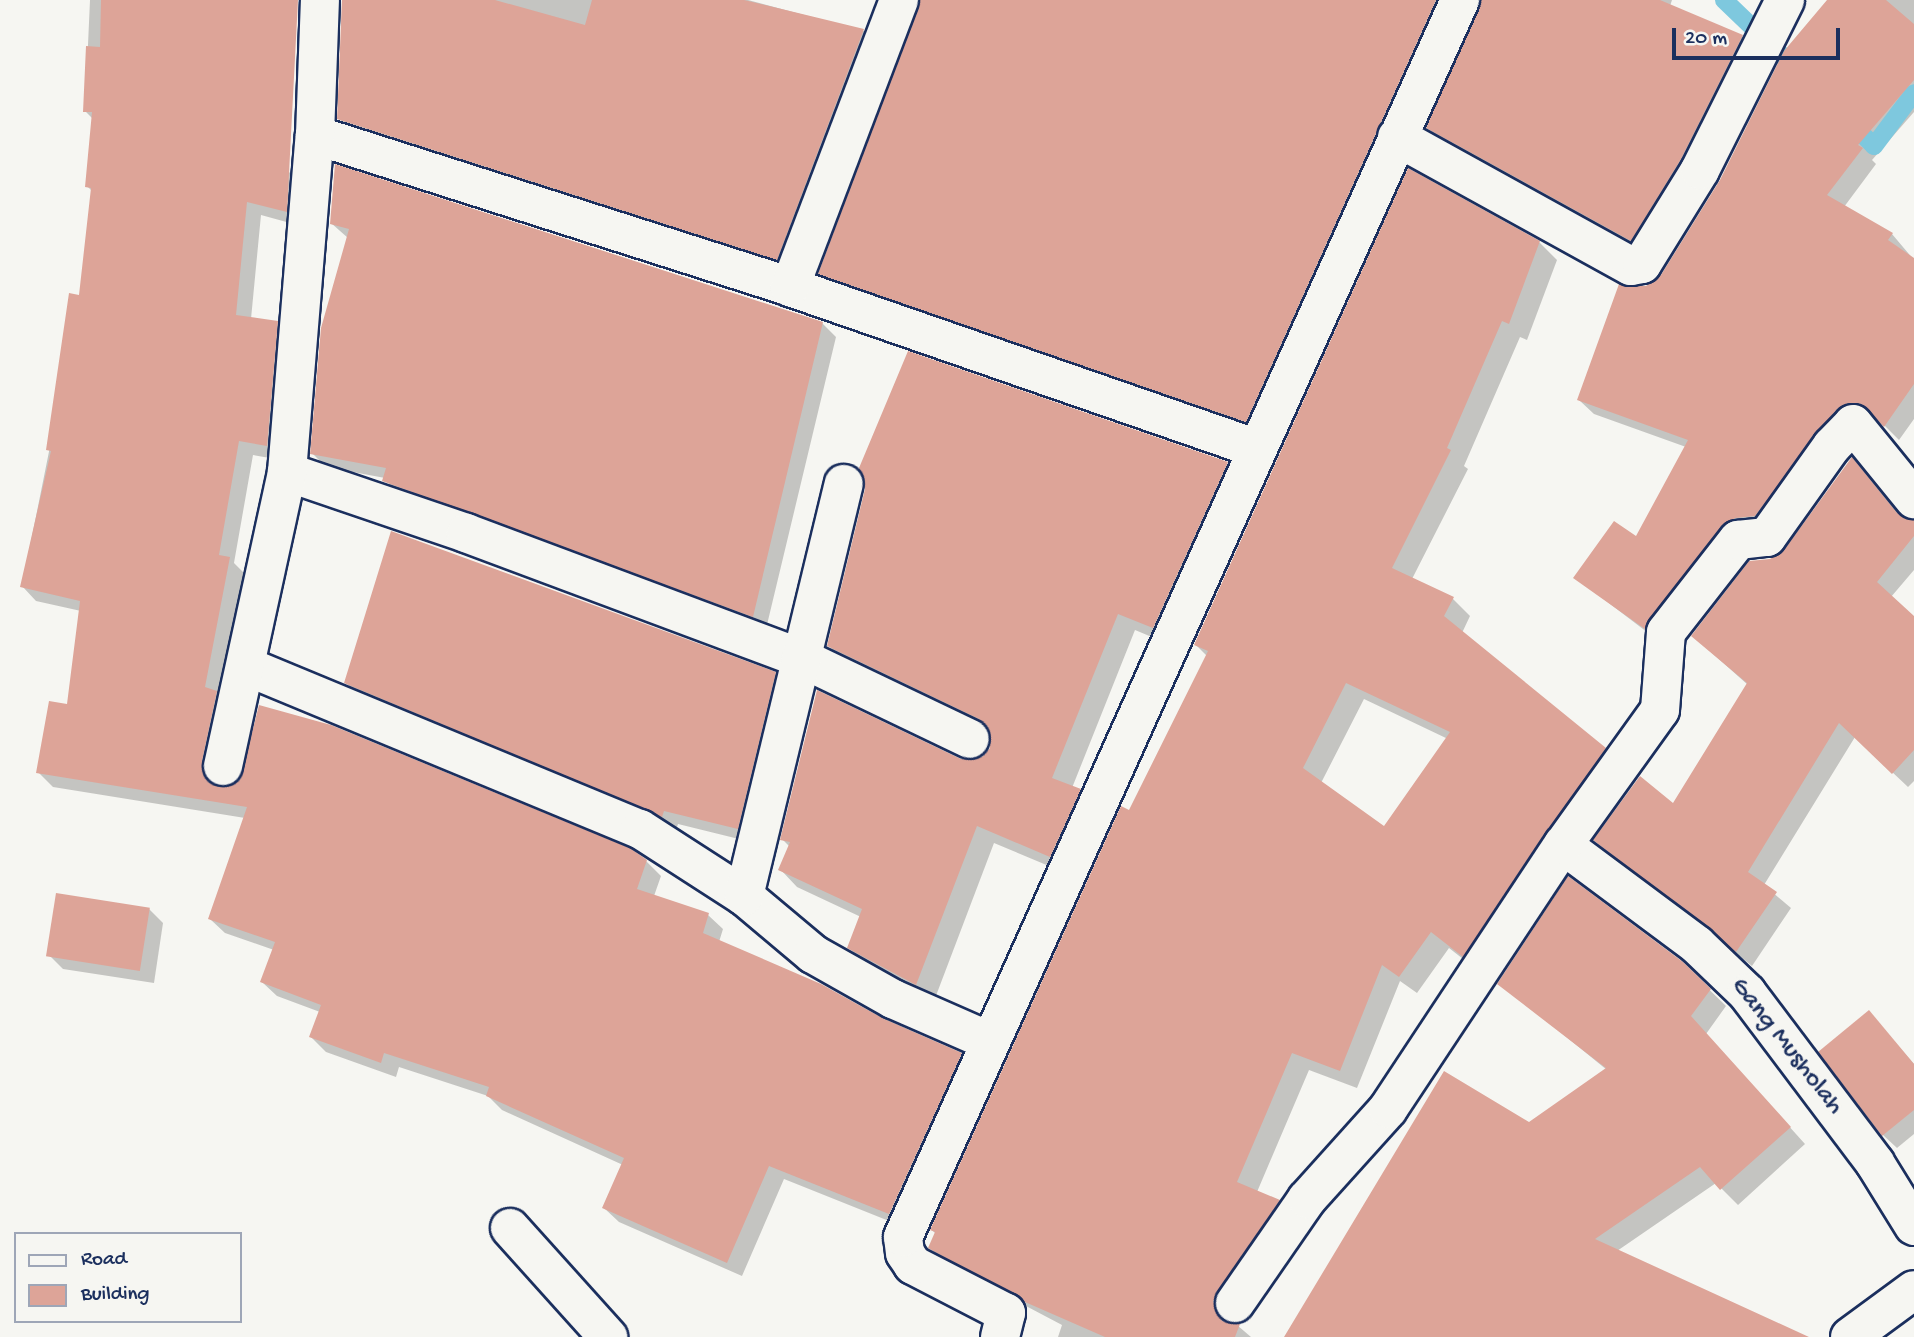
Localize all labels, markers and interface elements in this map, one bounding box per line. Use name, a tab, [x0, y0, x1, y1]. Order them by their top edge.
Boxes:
scale bar	[1676, 14, 1844, 58]
text: 20 m	[1685, 27, 1727, 52]
street label: Gang Musholah	[1723, 972, 1849, 1122]
legend	[14, 1232, 242, 1323]
text: Road	[81, 1248, 127, 1273]
text: Building	[81, 1283, 150, 1308]

